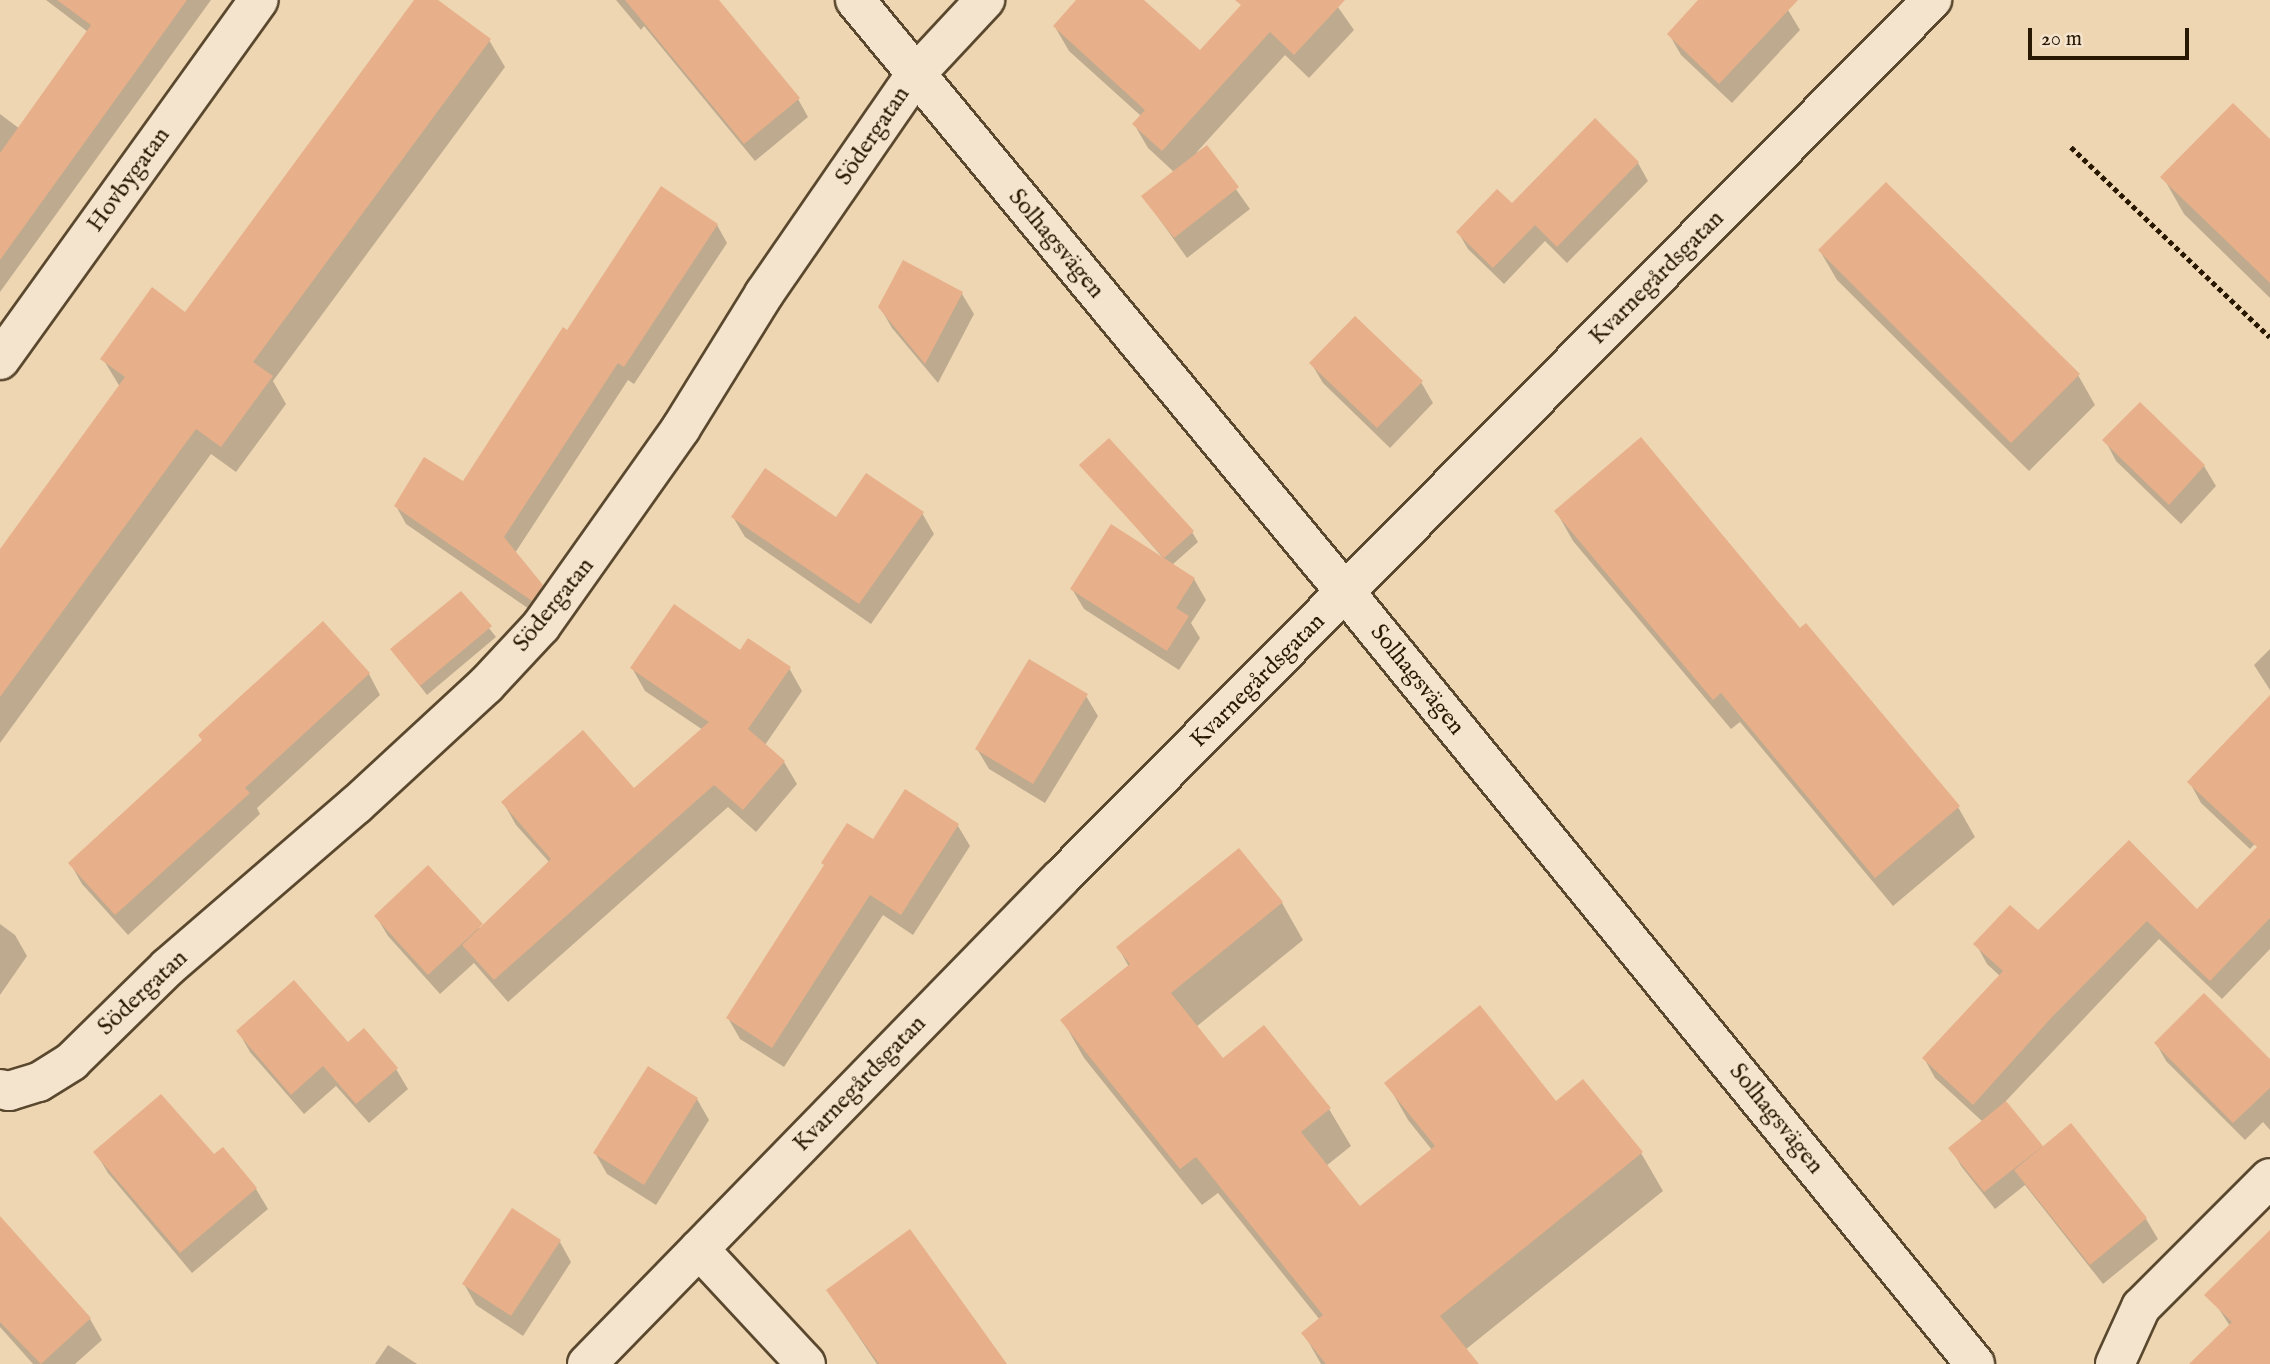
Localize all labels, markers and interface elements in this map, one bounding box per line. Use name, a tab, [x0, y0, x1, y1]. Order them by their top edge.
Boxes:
scale bar	[2032, 14, 2193, 58]
text: 20 m	[2041, 26, 2082, 53]
street label: Södergatan	[830, 81, 916, 191]
street label: Hovbygatan	[81, 122, 177, 238]
street label: Solhagsvägen	[1002, 183, 1110, 305]
street label: Kvarnegårdsgatan	[1584, 205, 1730, 351]
street label: Södergatan	[507, 552, 601, 658]
street label: Kvarnegårdsgatan	[1185, 608, 1331, 754]
street label: Solhagsvägen	[1364, 619, 1470, 741]
street label: Södergatan	[92, 944, 194, 1042]
street label: Kvarnegårdsgatan	[788, 1010, 932, 1158]
street label: Solhagsvägen	[1723, 1058, 1829, 1180]

